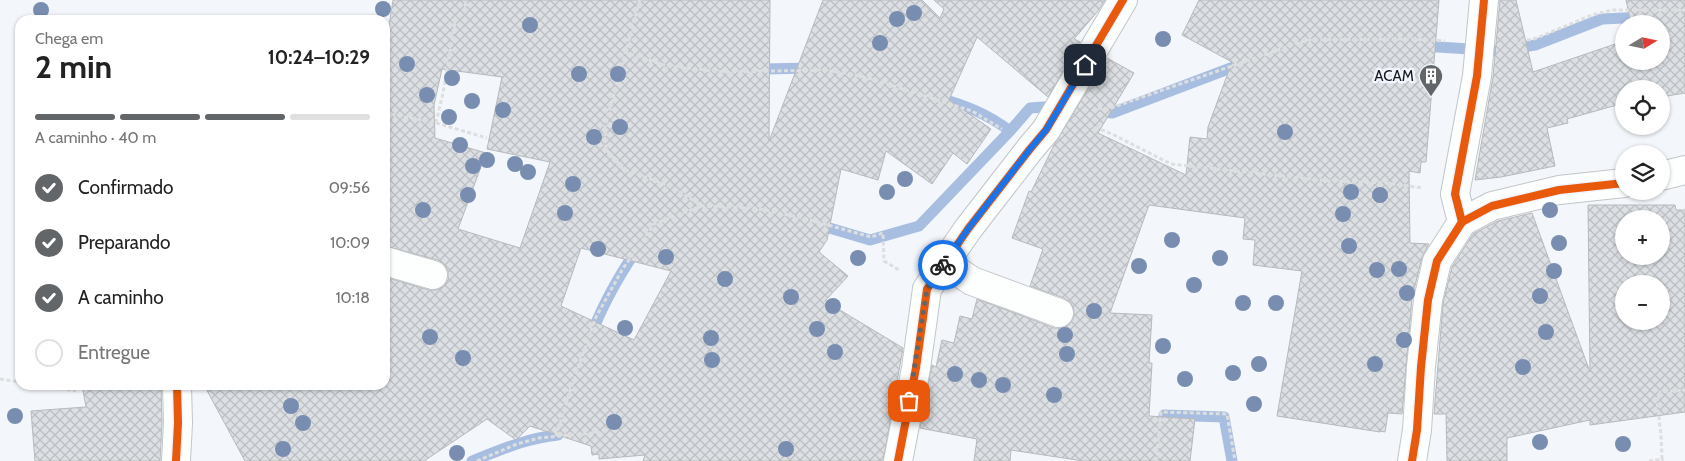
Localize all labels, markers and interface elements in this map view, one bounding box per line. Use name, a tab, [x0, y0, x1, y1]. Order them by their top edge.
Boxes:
north arrow	[1615, 15, 1670, 70]
map controls	[1615, 15, 1670, 330]
text: Chega em	[35, 29, 103, 48]
pin	[1064, 44, 1106, 86]
text: 10:24–10:29	[268, 46, 370, 69]
text: 2 min	[35, 47, 112, 86]
icon: home	[1071, 51, 1099, 79]
building icon: ACAM	[1418, 63, 1444, 97]
place label: ACAM	[1374, 67, 1414, 85]
button: locate	[1615, 80, 1670, 135]
text: A caminho · 40 m	[35, 128, 156, 147]
button: layers	[1615, 145, 1670, 200]
icon: check	[35, 174, 63, 202]
text: Confirmado	[78, 176, 174, 199]
text: 09:56	[329, 178, 370, 197]
button: +	[1615, 210, 1670, 265]
icon: check	[35, 229, 63, 257]
text: Preparando	[78, 231, 171, 254]
text: 10:09	[330, 233, 370, 252]
courier	[918, 240, 968, 290]
icon: bike	[929, 251, 957, 279]
button: −	[1615, 275, 1670, 330]
icon: check	[35, 284, 63, 312]
text: A caminho	[78, 286, 164, 309]
text: 10:18	[335, 288, 370, 307]
text: Entregue	[78, 341, 150, 364]
pin	[888, 380, 930, 422]
icon: bag	[895, 387, 923, 415]

